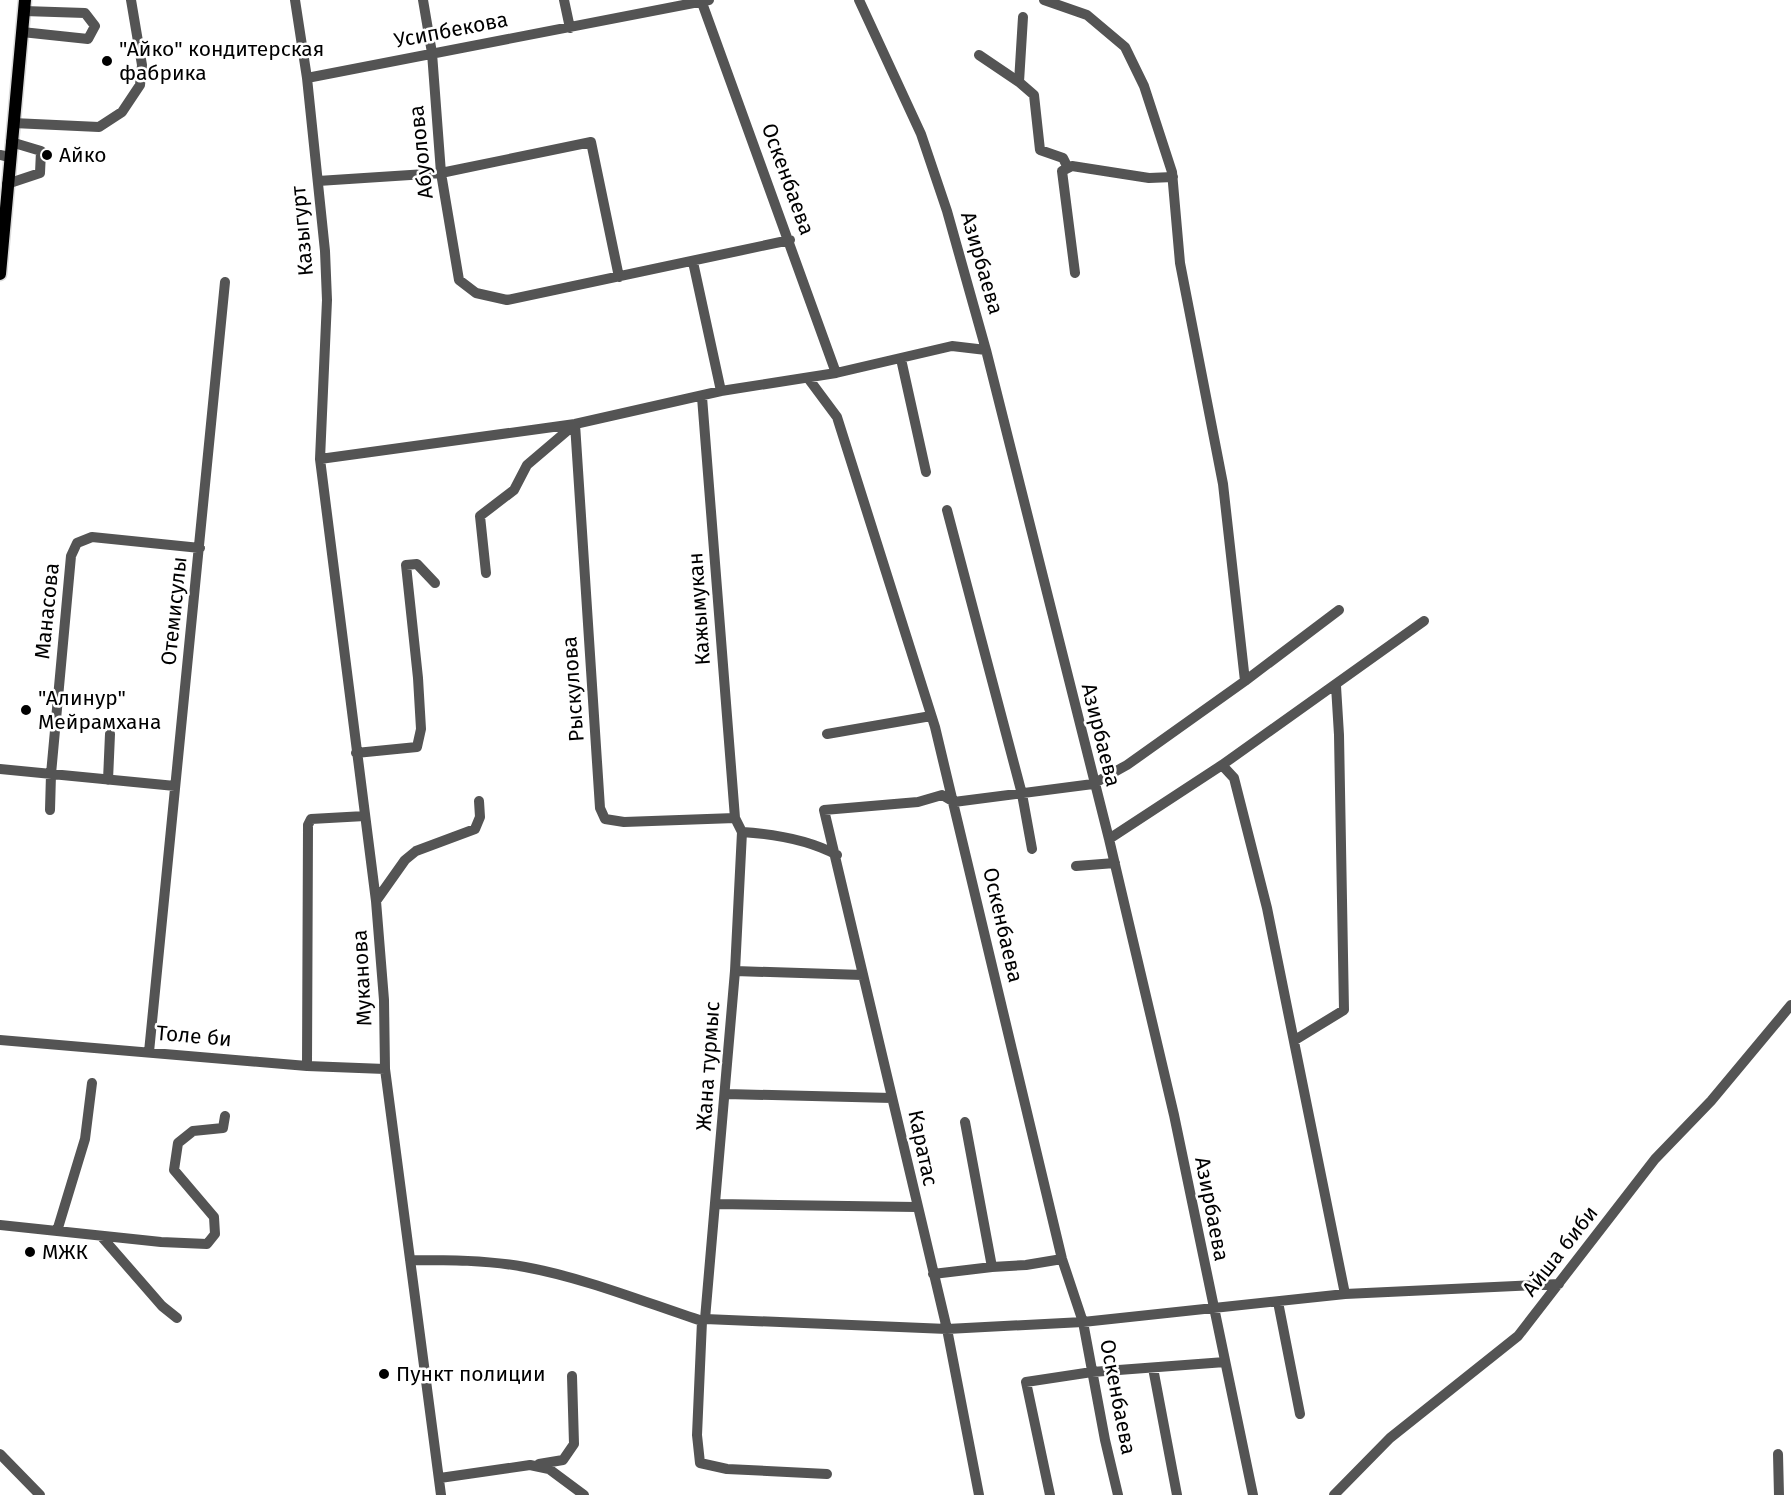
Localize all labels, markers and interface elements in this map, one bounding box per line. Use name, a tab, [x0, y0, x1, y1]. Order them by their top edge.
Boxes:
street label: Усипбекова	[392, 6, 510, 54]
place label: "Айко" кондитерская фабрика	[119, 36, 324, 86]
marker: "Айко" кондитерская фабрика	[100, 54, 114, 68]
street label: Абуолова	[403, 104, 439, 200]
street label: Оскенбаева	[756, 120, 820, 238]
place label: Айко	[59, 142, 107, 168]
marker: Айко	[40, 148, 54, 162]
street label: Казыгурт	[285, 184, 319, 277]
street label: Азирбаева	[955, 209, 1009, 317]
street label: Кажымукан	[682, 552, 716, 666]
street label: Отемисулы	[155, 555, 193, 667]
street label: Манасова	[29, 562, 65, 660]
street label: Рыскулова	[556, 635, 590, 743]
street label: Азирбаева	[1076, 681, 1126, 789]
place label: "Алинур" Мейрамхана	[38, 685, 161, 735]
marker: "Алинур" Мейрамхана	[19, 703, 33, 717]
street label: Оскенбаева	[977, 865, 1029, 985]
street label: Муканова	[346, 929, 378, 1027]
street label: Жана турмыс	[691, 1000, 725, 1132]
street label: Толе би	[155, 1020, 233, 1052]
street label: Каратас	[902, 1108, 944, 1188]
street label: Азирбаева	[1189, 1155, 1235, 1263]
street label: Айша биби	[1517, 1200, 1603, 1302]
place label: МЖК	[42, 1239, 89, 1265]
marker: МЖК	[23, 1245, 37, 1259]
street label: Оскенбаева	[1094, 1337, 1142, 1457]
place label: Пункт полиции	[396, 1361, 546, 1387]
marker: Пункт полиции	[377, 1367, 391, 1381]

